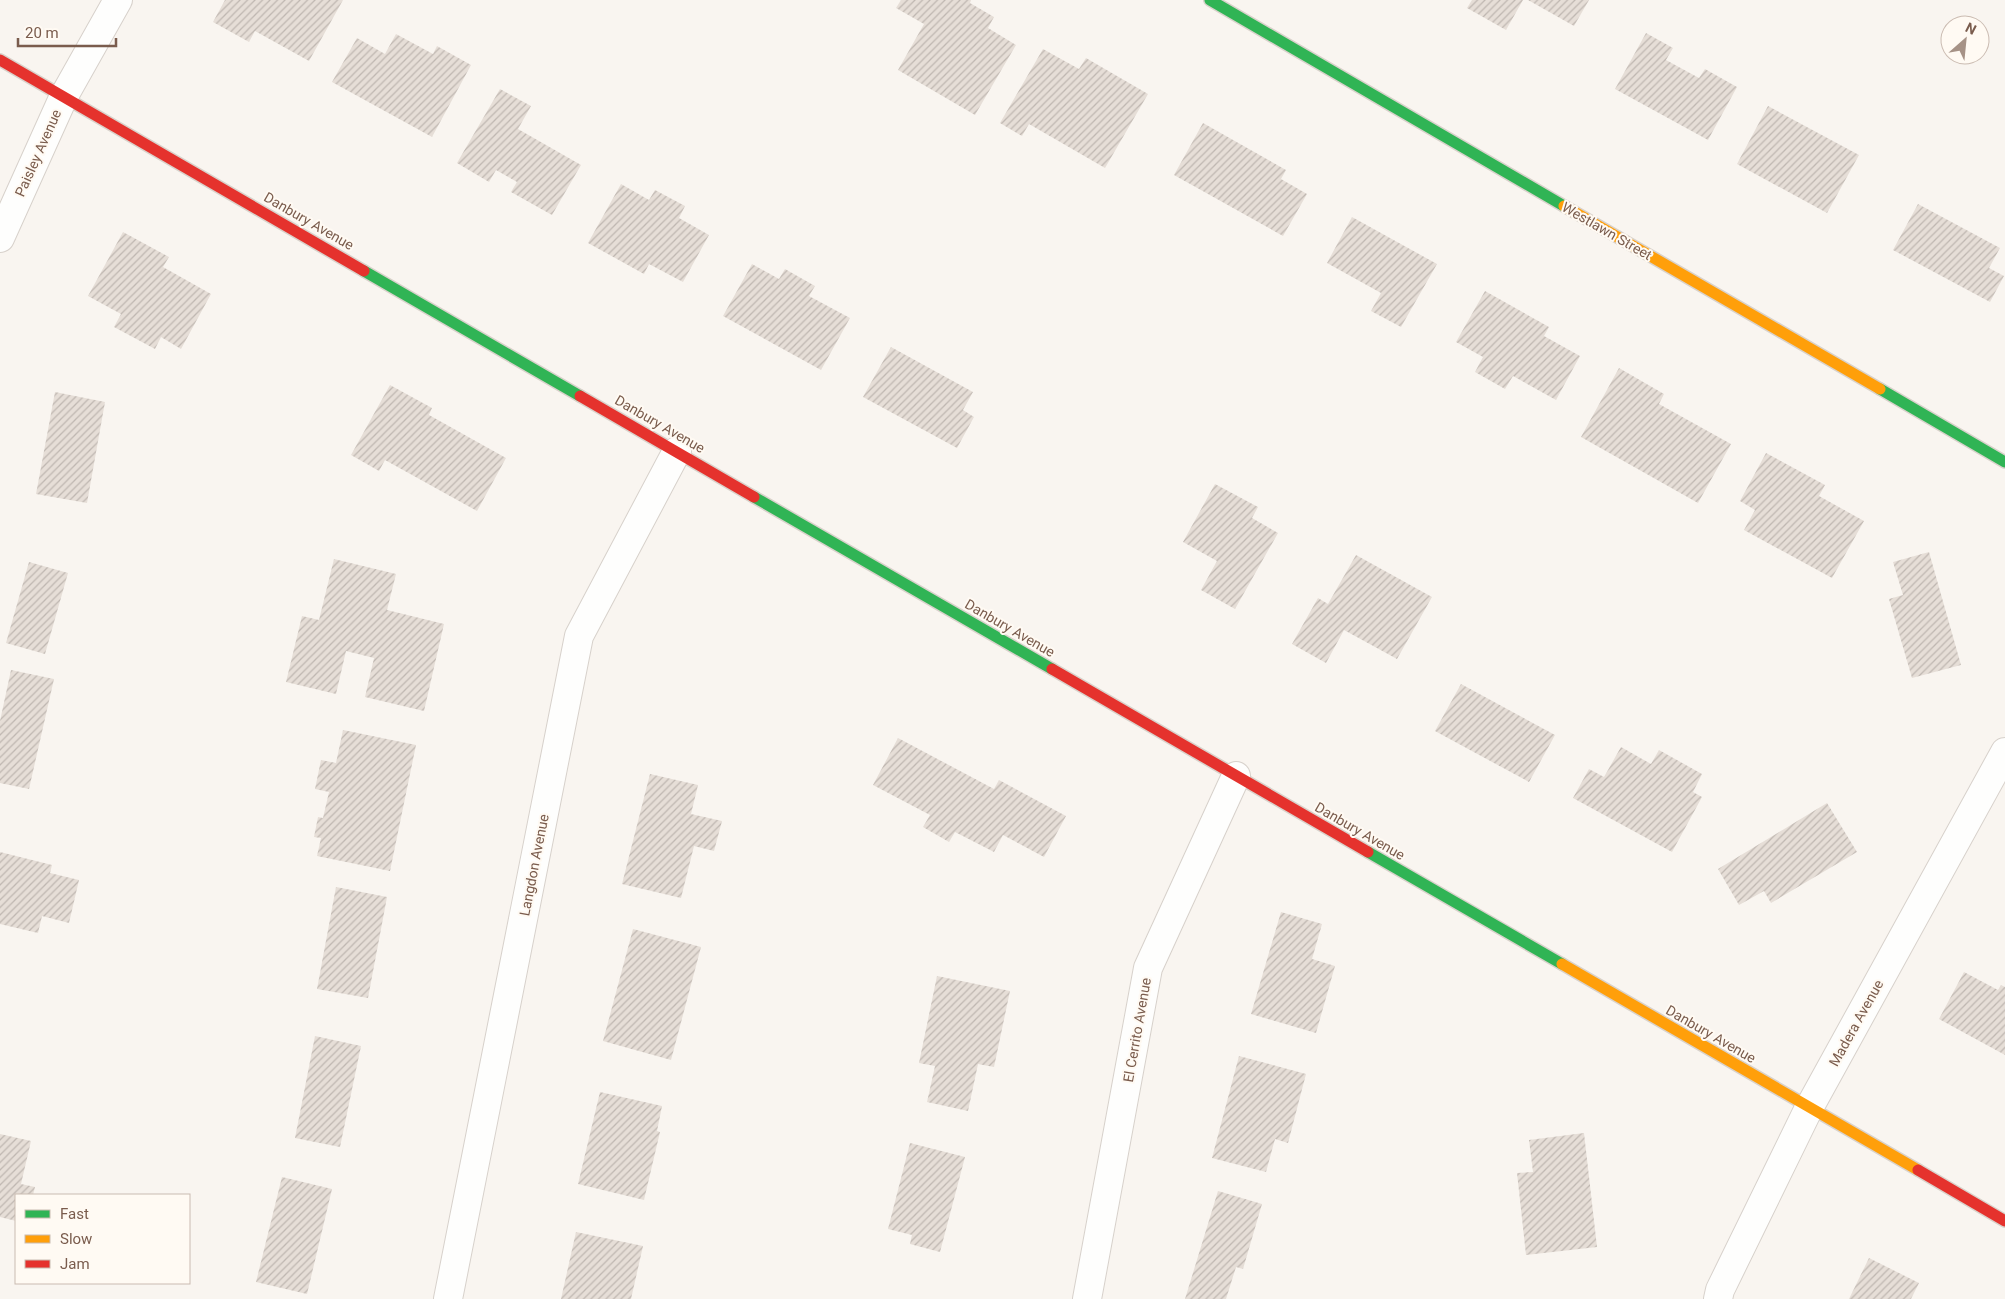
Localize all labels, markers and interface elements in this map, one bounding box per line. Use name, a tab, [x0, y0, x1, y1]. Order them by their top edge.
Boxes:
scale bar	[18, 15, 115, 47]
north arrow	[1940, 15, 1990, 65]
text: N	[1963, 19, 1979, 38]
text: 20 m	[25, 24, 59, 42]
street label: Paisley Avenue	[12, 107, 64, 199]
street label: Danbury Avenue	[261, 189, 357, 253]
street label: Westlawn Street	[1559, 199, 1655, 263]
street label: Danbury Avenue	[612, 392, 708, 456]
street label: Danbury Avenue	[962, 596, 1058, 660]
street label: Danbury Avenue	[1312, 799, 1408, 863]
street label: Langdon Avenue	[516, 813, 552, 917]
street label: El Cerrito Avenue	[1120, 976, 1154, 1084]
street label: Madera Avenue	[1826, 977, 1886, 1069]
street label: Danbury Avenue	[1663, 1002, 1759, 1066]
legend	[15, 1194, 190, 1284]
text: Fast	[60, 1205, 89, 1223]
text: Slow	[60, 1230, 92, 1248]
text: Jam	[60, 1255, 90, 1273]

